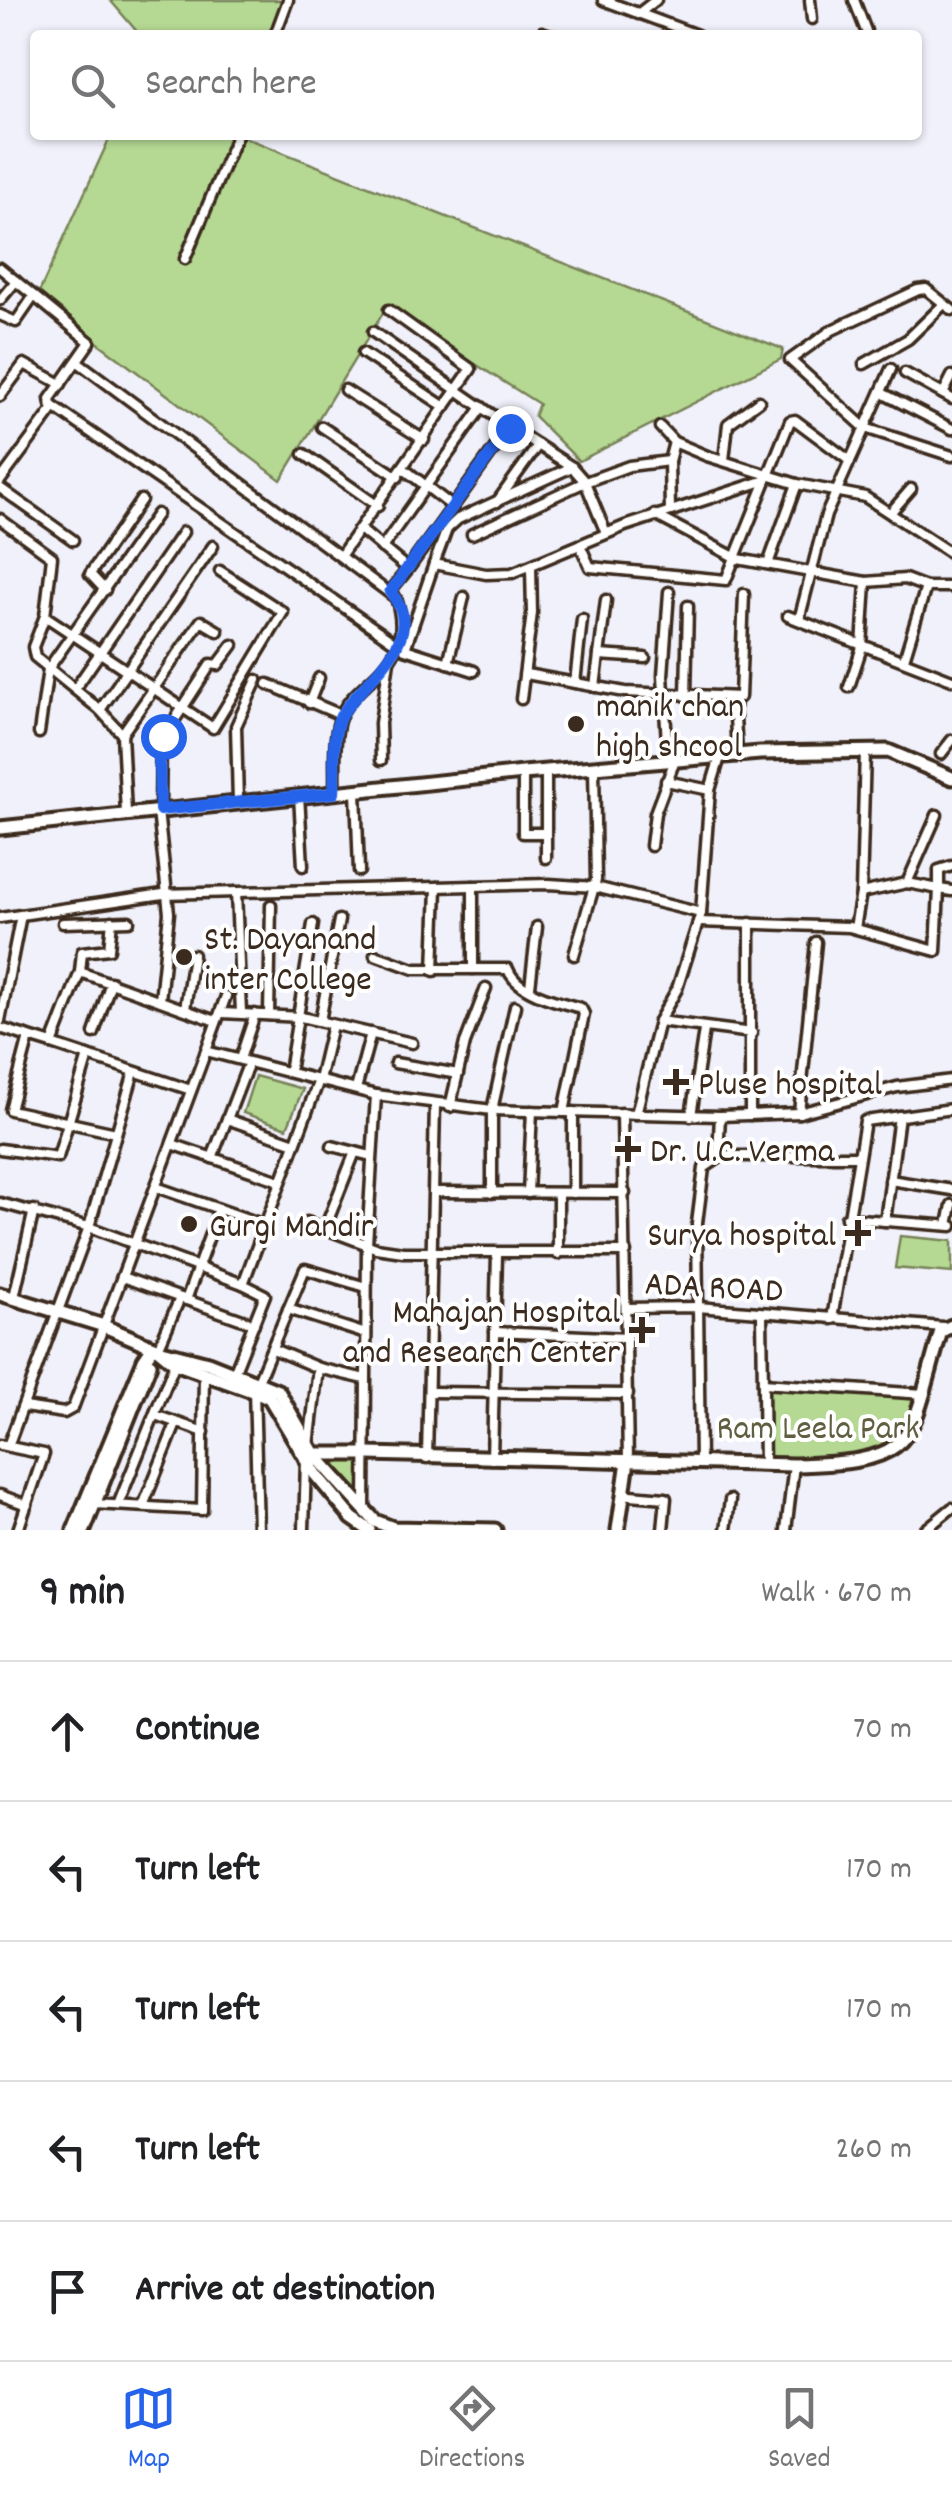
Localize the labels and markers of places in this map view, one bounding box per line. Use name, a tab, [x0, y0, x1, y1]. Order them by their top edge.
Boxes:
place label: manik chan high shcool	[596, 684, 744, 774]
marker: manik chan high shcool	[565, 713, 587, 735]
place label: St. Dayanand inter College	[204, 917, 376, 1007]
marker: St. Dayanand inter College	[173, 946, 195, 968]
place label: Pluse hospital	[698, 1062, 882, 1112]
marker: Pluse hospital	[663, 1069, 689, 1095]
place label: Dr. U.C. Verma	[650, 1129, 835, 1179]
marker: Dr. U.C. Verma	[615, 1136, 641, 1162]
place label: Gurgi Mandir	[209, 1204, 373, 1254]
marker: Gurgi Mandir	[178, 1213, 200, 1235]
place label: Surya hospital	[647, 1213, 836, 1263]
marker: Surya hospital	[845, 1220, 871, 1246]
place label: Mahajan Hospital and Research Center	[343, 1290, 620, 1380]
marker: Mahajan Hospital and Research Center	[629, 1317, 655, 1343]

